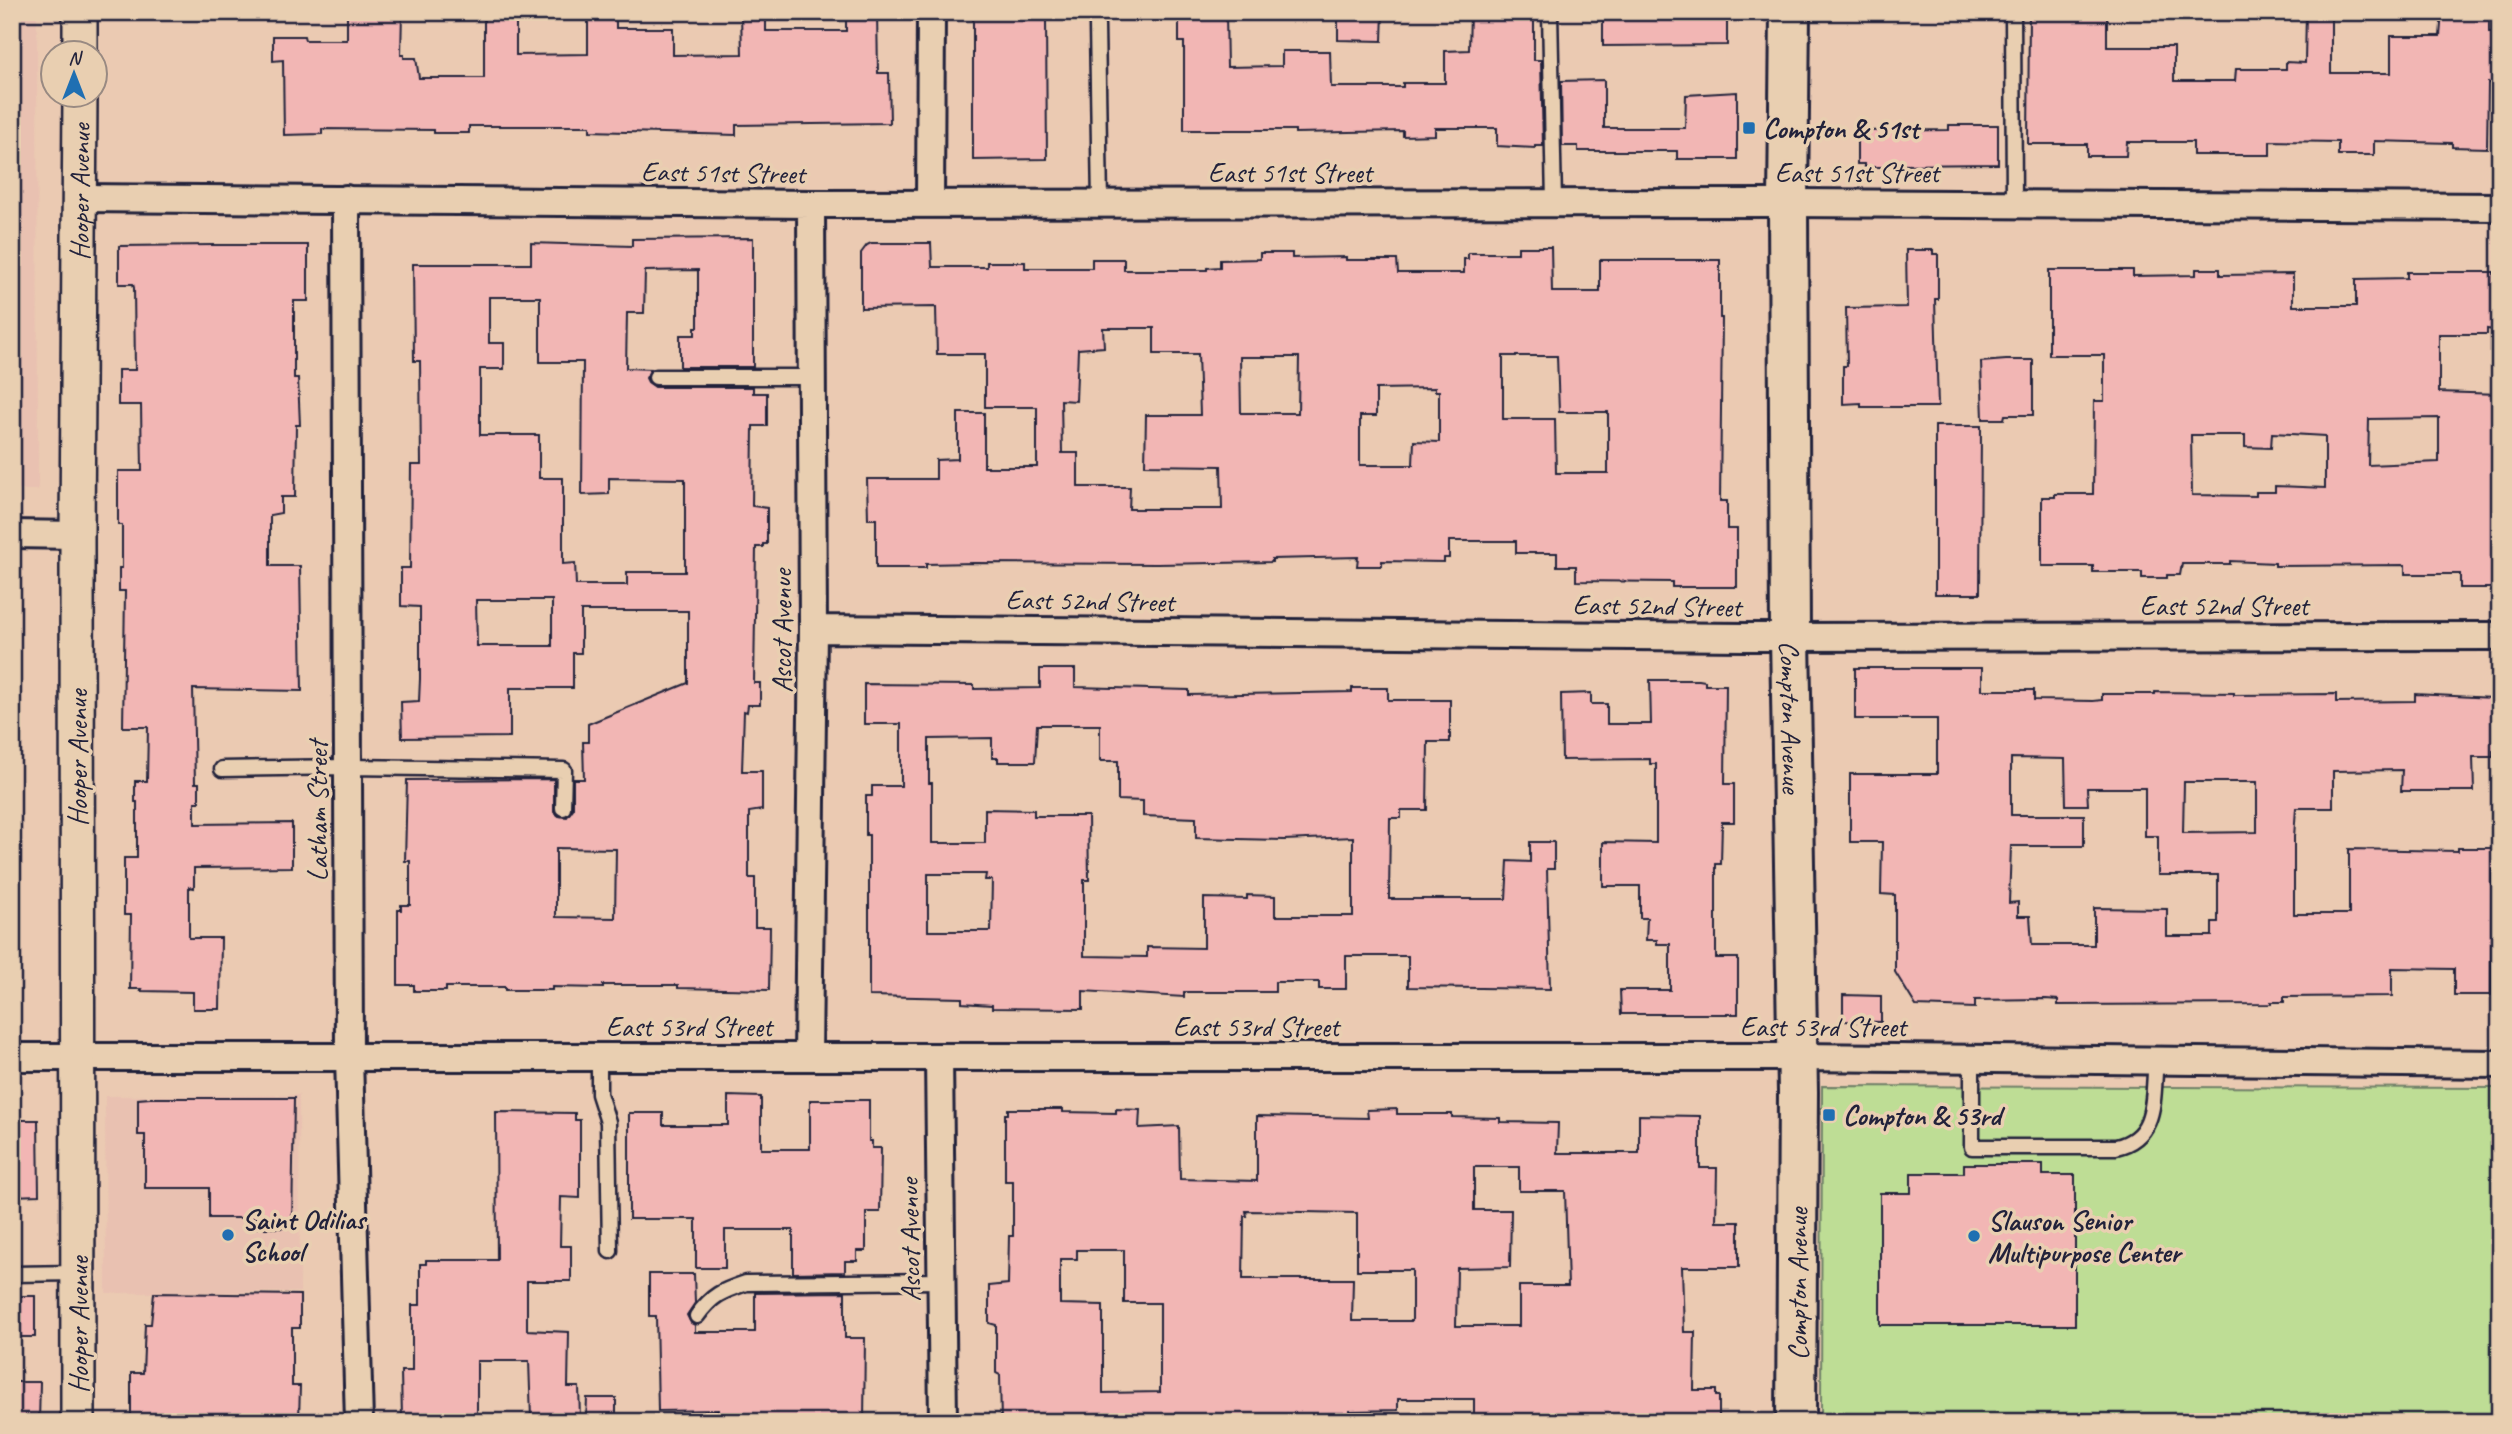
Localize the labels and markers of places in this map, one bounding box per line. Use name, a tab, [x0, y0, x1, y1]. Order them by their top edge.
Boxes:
place label: Compton & 51st	[1763, 111, 1922, 146]
marker: Compton & 51st	[1741, 120, 1757, 136]
place label: Compton & 53rd	[1843, 1098, 2005, 1133]
marker: Compton & 53rd	[1821, 1107, 1837, 1123]
place label: Saint Odilias School	[242, 1202, 368, 1269]
place label: Slauson Senior Multipurpose Center	[1988, 1203, 2183, 1270]
marker: Saint Odilias School	[220, 1227, 236, 1243]
marker: Slauson Senior Multipurpose Center	[1966, 1228, 1982, 1244]

